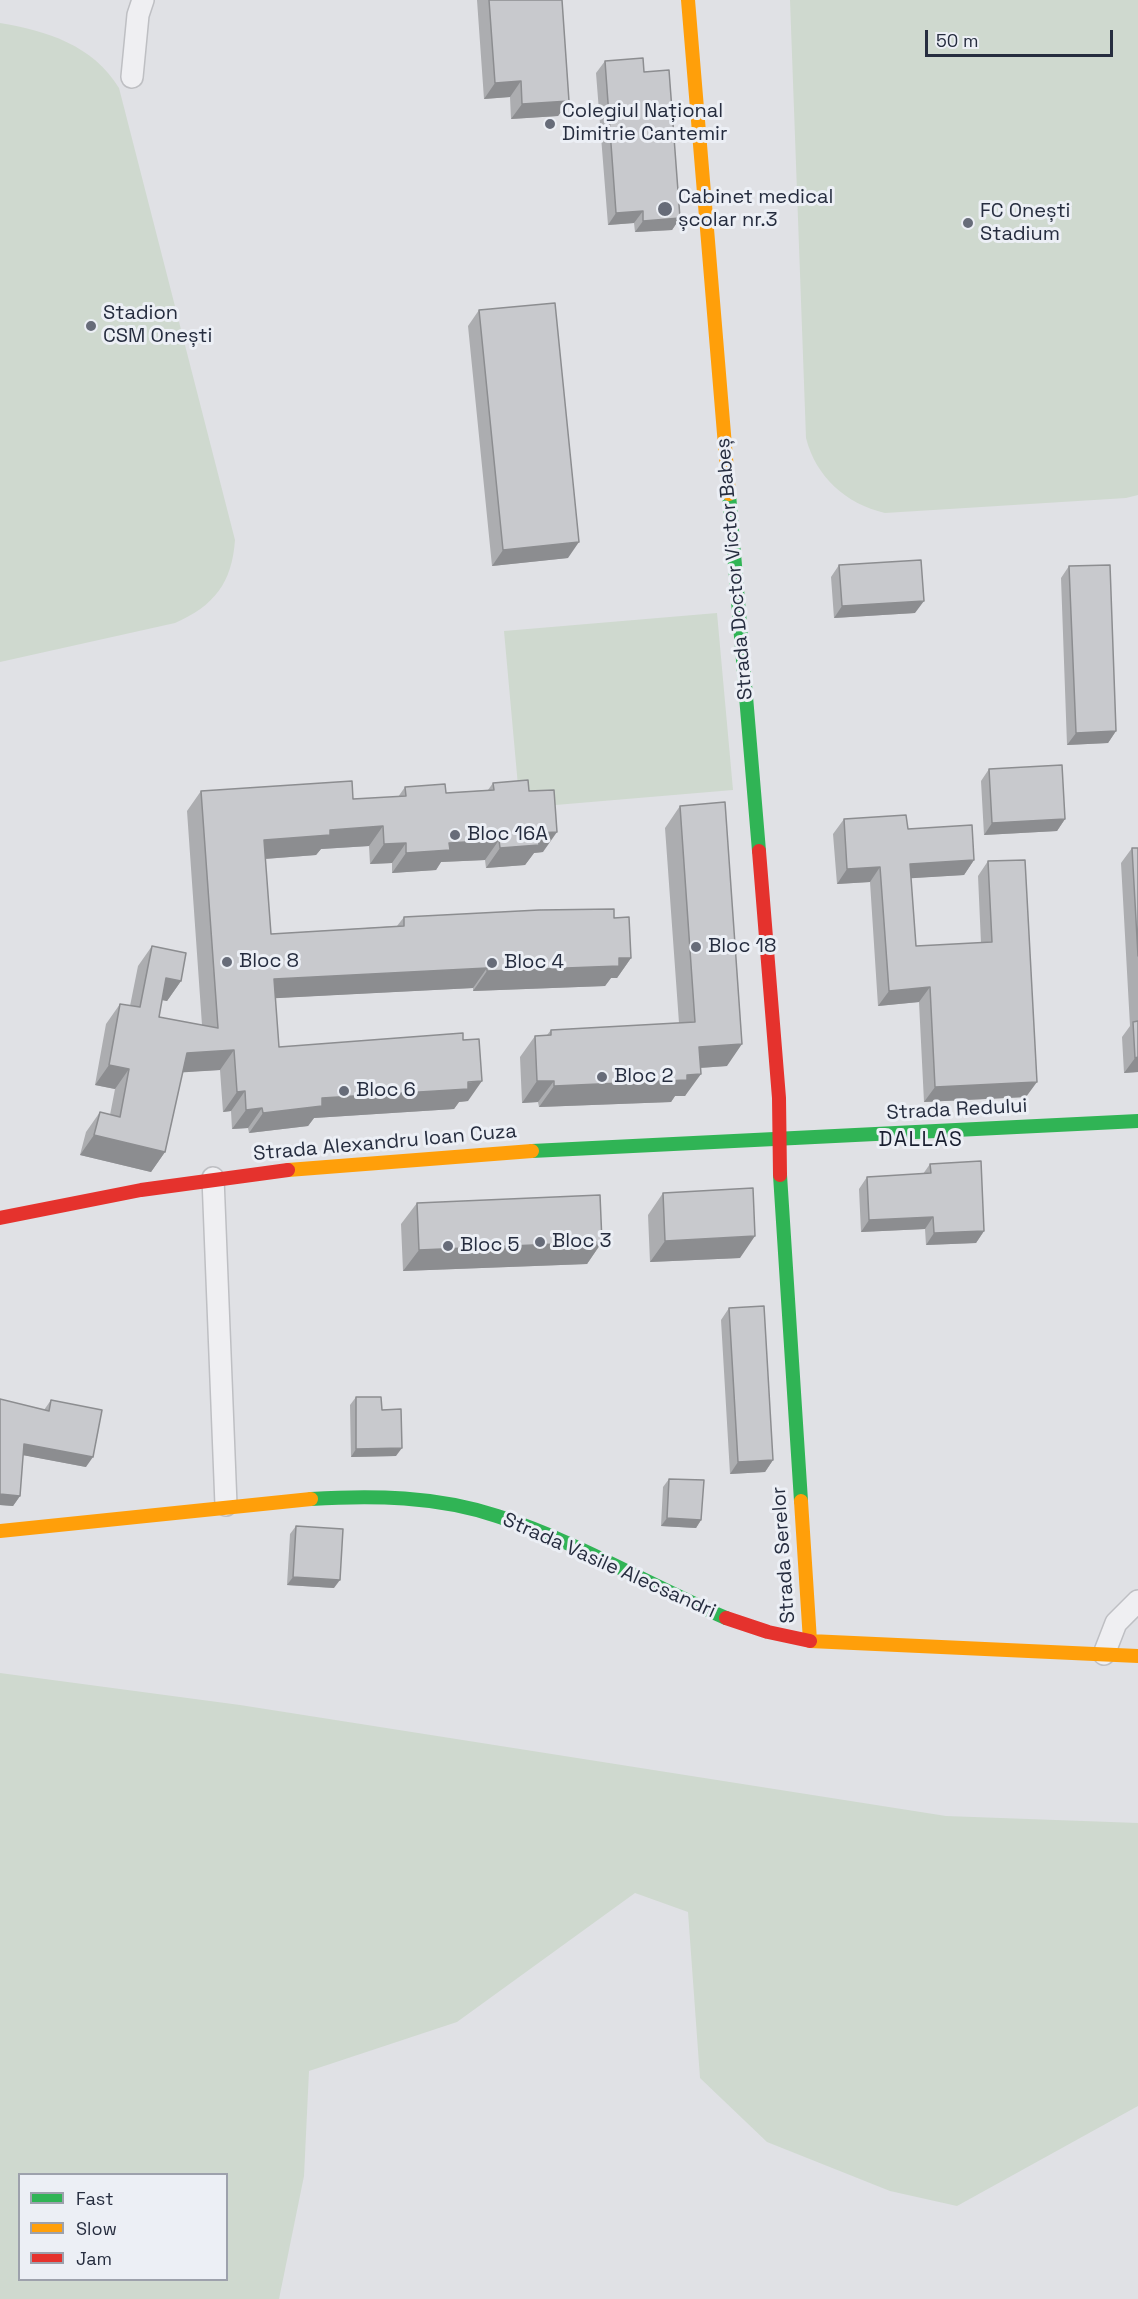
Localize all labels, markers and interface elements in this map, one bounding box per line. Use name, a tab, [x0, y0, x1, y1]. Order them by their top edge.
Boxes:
scale bar	[928, 18, 1116, 56]
text: 50 m	[936, 29, 978, 52]
place label: Colegiul Național Dimitrie Cantemir	[562, 100, 728, 147]
marker: Colegiul Național Dimitrie Cantemir	[543, 117, 557, 131]
place label: Cabinet medical școlar nr.3	[678, 186, 833, 233]
marker: Cabinet medical școlar nr.3	[656, 200, 674, 218]
place label: FC Onești Stadium	[980, 200, 1071, 247]
marker: FC Onești Stadium	[961, 216, 975, 230]
place label: Stadion CSM Onești	[103, 302, 212, 349]
marker: Stadion CSM Onești	[84, 319, 98, 333]
street label: Strada Doctor Victor Babeș	[712, 437, 758, 701]
place label: Bloc 16A	[467, 823, 548, 847]
marker: Bloc 16A	[448, 828, 462, 842]
place label: Bloc 18	[708, 935, 776, 959]
marker: Bloc 18	[689, 940, 703, 954]
place label: Bloc 8	[239, 950, 299, 974]
place label: Bloc 4	[504, 951, 564, 975]
marker: Bloc 8	[220, 955, 234, 969]
marker: Bloc 4	[485, 956, 499, 970]
place label: Bloc 2	[614, 1065, 674, 1089]
marker: Bloc 2	[595, 1070, 609, 1084]
place label: Bloc 6	[356, 1079, 416, 1103]
marker: Bloc 6	[337, 1084, 351, 1098]
street label: Strada Redului	[886, 1094, 1028, 1126]
street label: Strada Alexandru Ioan Cuza	[252, 1120, 518, 1166]
district label: DALLAS	[879, 1127, 963, 1153]
place label: Bloc 3	[552, 1230, 612, 1254]
place label: Bloc 5	[460, 1234, 520, 1258]
marker: Bloc 3	[533, 1235, 547, 1249]
marker: Bloc 5	[441, 1239, 455, 1253]
street label: Strada Serelor	[767, 1486, 801, 1624]
street label: Strada Vasile Alecsandri	[499, 1508, 719, 1624]
legend	[18, 2173, 228, 2281]
text: Fast	[76, 2187, 113, 2210]
text: Slow	[76, 2217, 117, 2240]
text: Jam	[76, 2247, 112, 2270]

